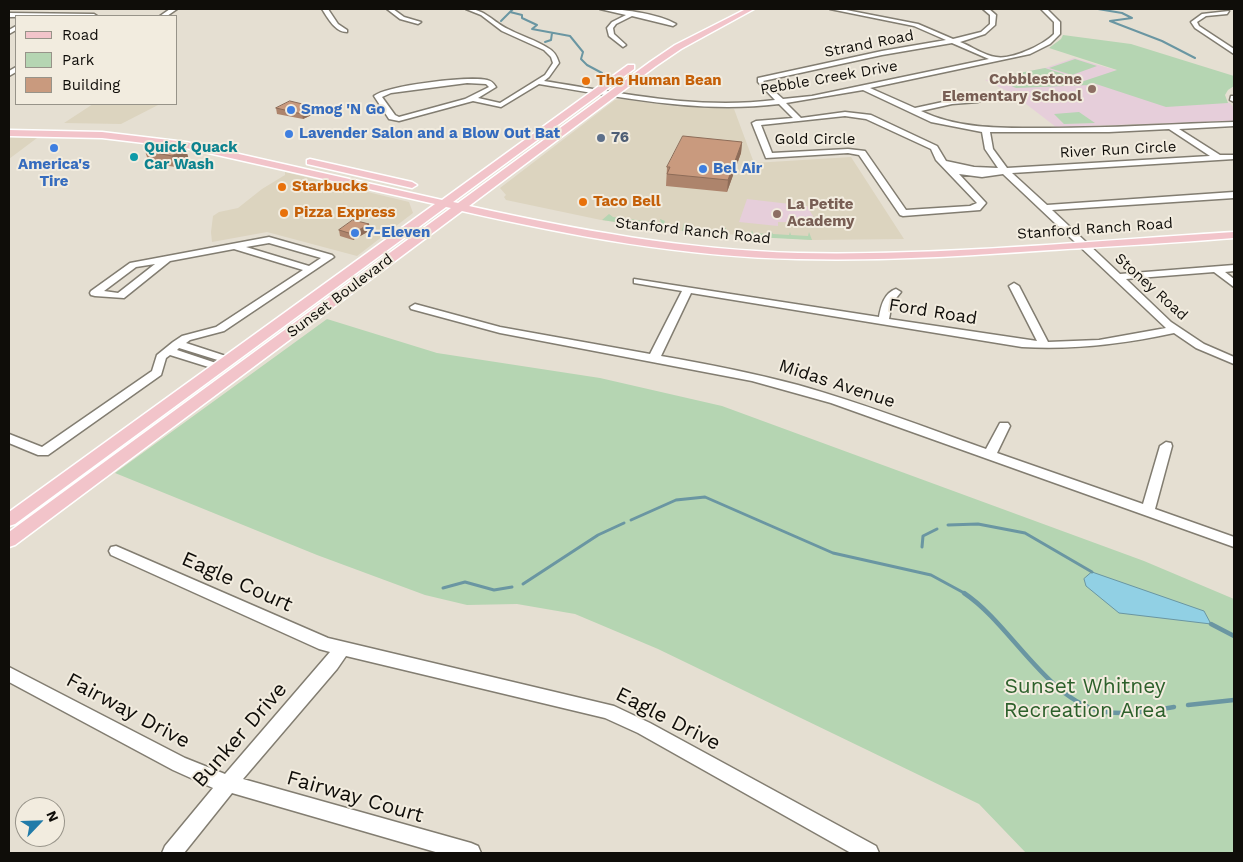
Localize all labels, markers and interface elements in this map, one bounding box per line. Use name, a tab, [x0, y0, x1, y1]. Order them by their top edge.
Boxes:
legend	[15, 15, 178, 105]
text: Road	[62, 26, 99, 44]
street label: Strand Road	[823, 27, 915, 61]
text: Park	[62, 51, 94, 69]
street label: Pebble Creek Drive	[759, 57, 899, 99]
place label: Cobblestone Elementary School	[942, 71, 1082, 106]
place label: The Human Bean	[596, 72, 722, 90]
marker: The Human Bean	[580, 75, 592, 87]
text: Building	[62, 76, 120, 94]
marker: Cobblestone Elementary School	[1086, 83, 1098, 95]
place label: Smog 'N Go	[301, 101, 385, 119]
marker: Smog 'N Go	[285, 104, 297, 116]
place label: Lavender Salon and a Blow Out Bat	[299, 125, 560, 143]
marker: Lavender Salon and a Blow Out Bat	[283, 128, 295, 140]
place label: 76	[611, 129, 629, 147]
street label: Gold Circle	[775, 131, 855, 149]
marker: 76	[595, 132, 607, 144]
street label: River Run Circle	[1059, 138, 1177, 162]
place label: Quick Quack Car Wash	[144, 139, 238, 174]
marker: America's Tire	[48, 142, 60, 154]
marker: Quick Quack Car Wash	[128, 151, 140, 163]
place label: America's Tire	[18, 156, 90, 191]
place label: Bel Air	[713, 160, 762, 178]
marker: Bel Air	[697, 163, 709, 175]
place label: Starbucks	[292, 178, 368, 196]
marker: Starbucks	[276, 181, 288, 193]
place label: Taco Bell	[593, 193, 661, 211]
marker: Taco Bell	[577, 196, 589, 208]
place label: La Petite Academy	[787, 196, 854, 231]
place label: Pizza Express	[294, 204, 396, 222]
marker: Pizza Express	[278, 207, 290, 219]
marker: La Petite Academy	[771, 208, 783, 220]
street label: Stanford Ranch Road	[615, 214, 771, 248]
street label: Stanford Ranch Road	[1017, 215, 1173, 243]
place label: 7-Eleven	[365, 224, 430, 242]
marker: 7-Eleven	[349, 227, 361, 239]
street label: Sunset Boulevard	[283, 250, 397, 342]
street label: Stoney Road	[1111, 250, 1191, 324]
street label: Ford Road	[887, 294, 979, 330]
street label: Midas Avenue	[776, 355, 898, 413]
street label: Eagle Court	[178, 546, 296, 618]
street label: Fairway Drive	[62, 668, 194, 754]
park label: Sunset Whitney Recreation Area	[1004, 674, 1166, 724]
street label: Bunker Drive	[187, 677, 293, 793]
street label: Eagle Drive	[611, 682, 725, 756]
street label: Fairway Court	[284, 765, 426, 829]
north arrow	[15, 797, 65, 847]
text: N	[43, 808, 62, 824]

